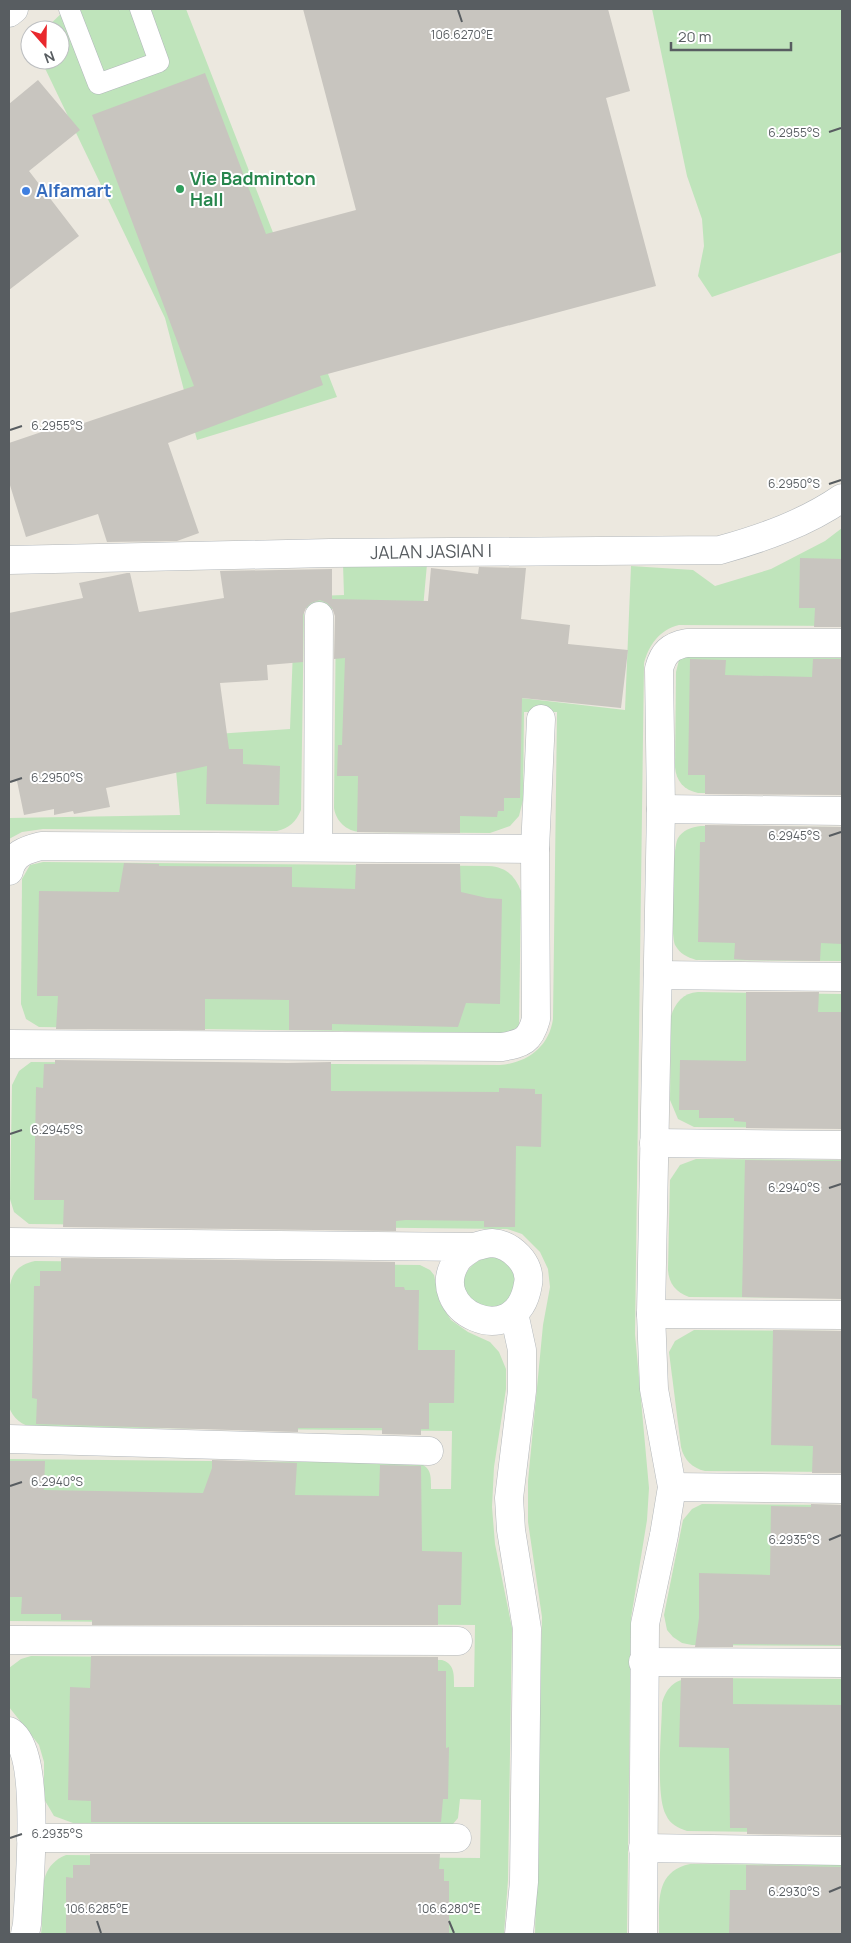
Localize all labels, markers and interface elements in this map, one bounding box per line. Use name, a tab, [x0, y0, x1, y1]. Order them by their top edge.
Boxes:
north arrow	[20, 20, 70, 70]
scale bar	[671, 20, 791, 52]
text: 106.6270°E	[431, 26, 493, 43]
text: 20 m	[678, 26, 711, 47]
text: N	[42, 47, 58, 68]
text: 6.2955°S	[768, 124, 820, 141]
place label: Vie Badminton Hall	[190, 166, 316, 211]
place label: Alfamart	[36, 178, 112, 202]
marker: Vie Badminton Hall	[174, 183, 186, 195]
marker: Alfamart	[20, 185, 32, 197]
text: 6.2955°S	[31, 417, 83, 434]
text: 6.2950°S	[768, 475, 820, 492]
street label: JALAN JASIAN I	[370, 538, 492, 564]
text: 6.2950°S	[31, 769, 83, 786]
text: 6.2945°S	[768, 827, 820, 844]
text: 6.2945°S	[31, 1121, 83, 1138]
text: 6.2940°S	[768, 1179, 820, 1196]
text: 6.2940°S	[31, 1473, 83, 1490]
text: 6.2935°S	[768, 1531, 820, 1548]
text: 6.2935°S	[31, 1825, 83, 1842]
text: 6.2930°S	[768, 1883, 820, 1900]
text: 106.6285°E	[66, 1900, 129, 1917]
text: 106.6280°E	[417, 1900, 481, 1917]

